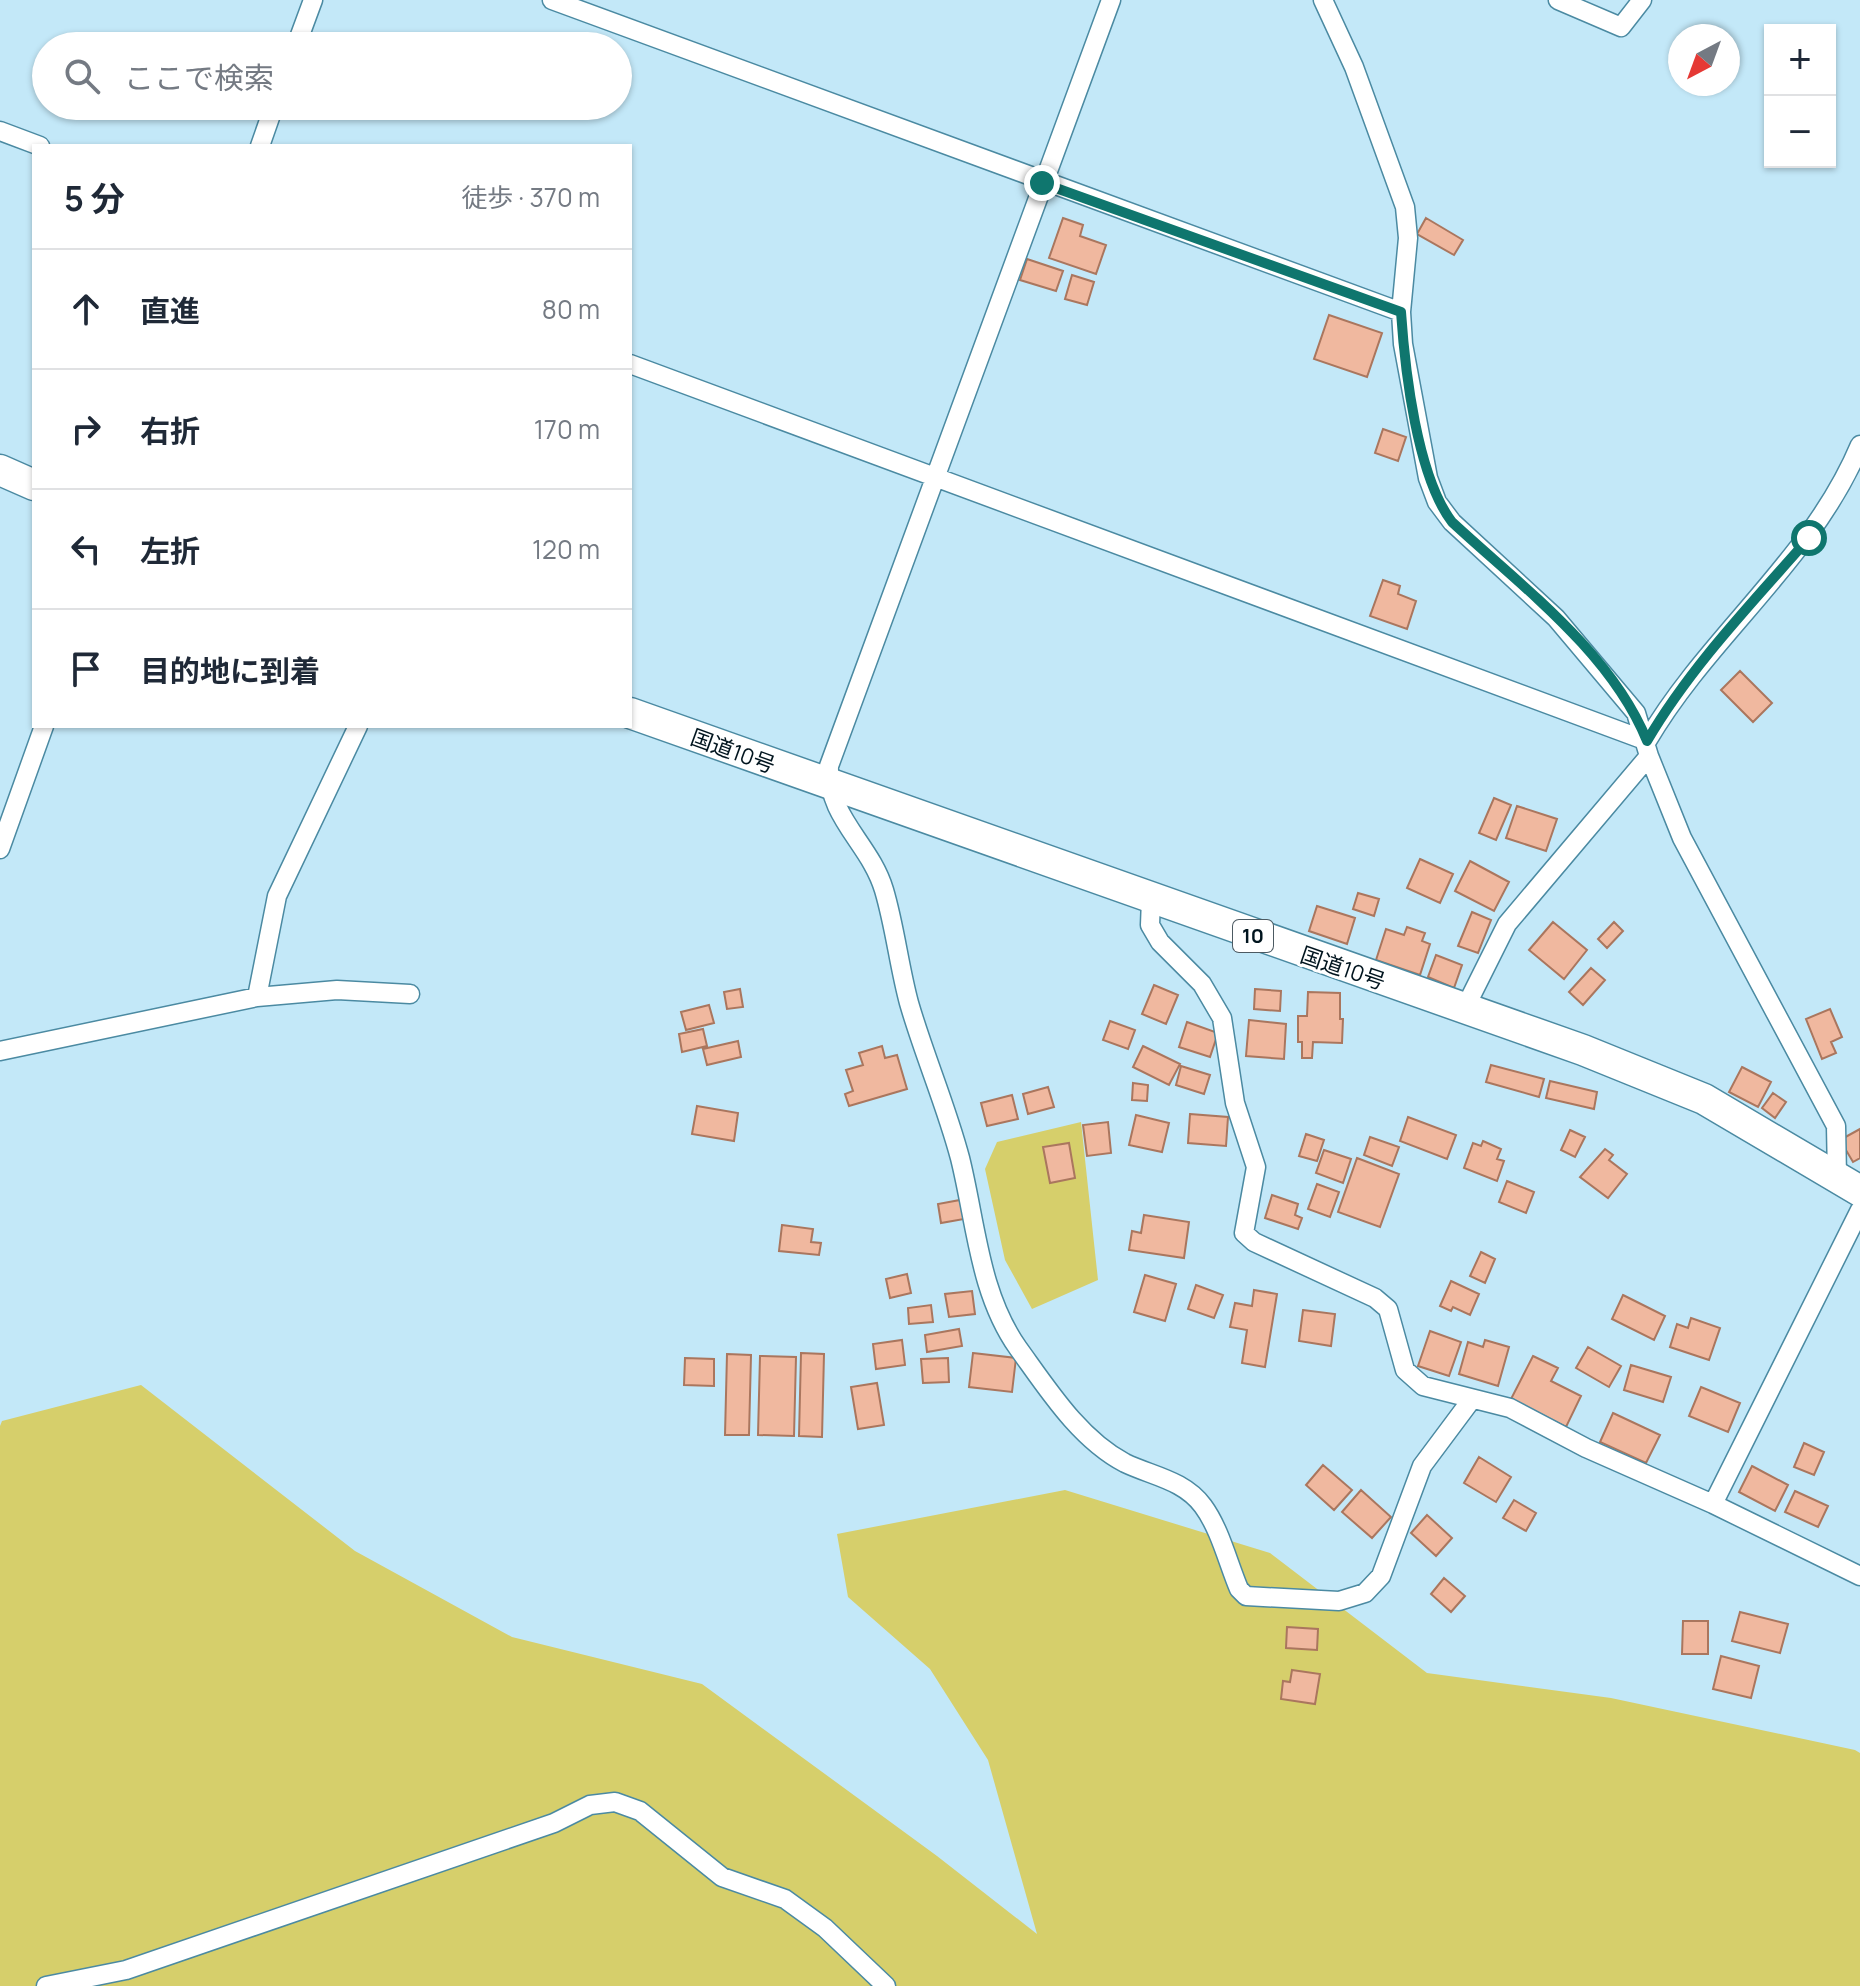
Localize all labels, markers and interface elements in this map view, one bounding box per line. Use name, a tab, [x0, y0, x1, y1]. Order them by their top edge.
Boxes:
north arrow	[1668, 24, 1740, 96]
map controls	[1764, 24, 1836, 168]
button: +	[1764, 24, 1836, 96]
search box	[32, 32, 632, 120]
icon: search	[60, 54, 104, 98]
text: ここで検索	[124, 57, 274, 98]
button: −	[1764, 96, 1836, 168]
route end	[1024, 165, 1060, 201]
text: 5 分	[64, 175, 125, 221]
text: 徒歩 · 370 m	[461, 179, 600, 215]
icon: ahead	[64, 287, 108, 331]
text: 直進	[140, 290, 200, 331]
text: 80 m	[542, 291, 600, 327]
icon: right	[64, 407, 108, 451]
text: 右折	[140, 410, 200, 451]
text: 170 m	[534, 411, 600, 447]
route start	[1791, 520, 1827, 556]
icon: left	[64, 527, 108, 571]
text: 左折	[140, 530, 200, 571]
text: 120 m	[532, 531, 600, 567]
icon: arrive	[64, 647, 108, 691]
text: 目的地に到着	[140, 650, 320, 691]
street label: 国道10号	[687, 722, 779, 780]
road number: 10	[1233, 920, 1273, 952]
street label: 国道10号	[1297, 939, 1389, 997]

